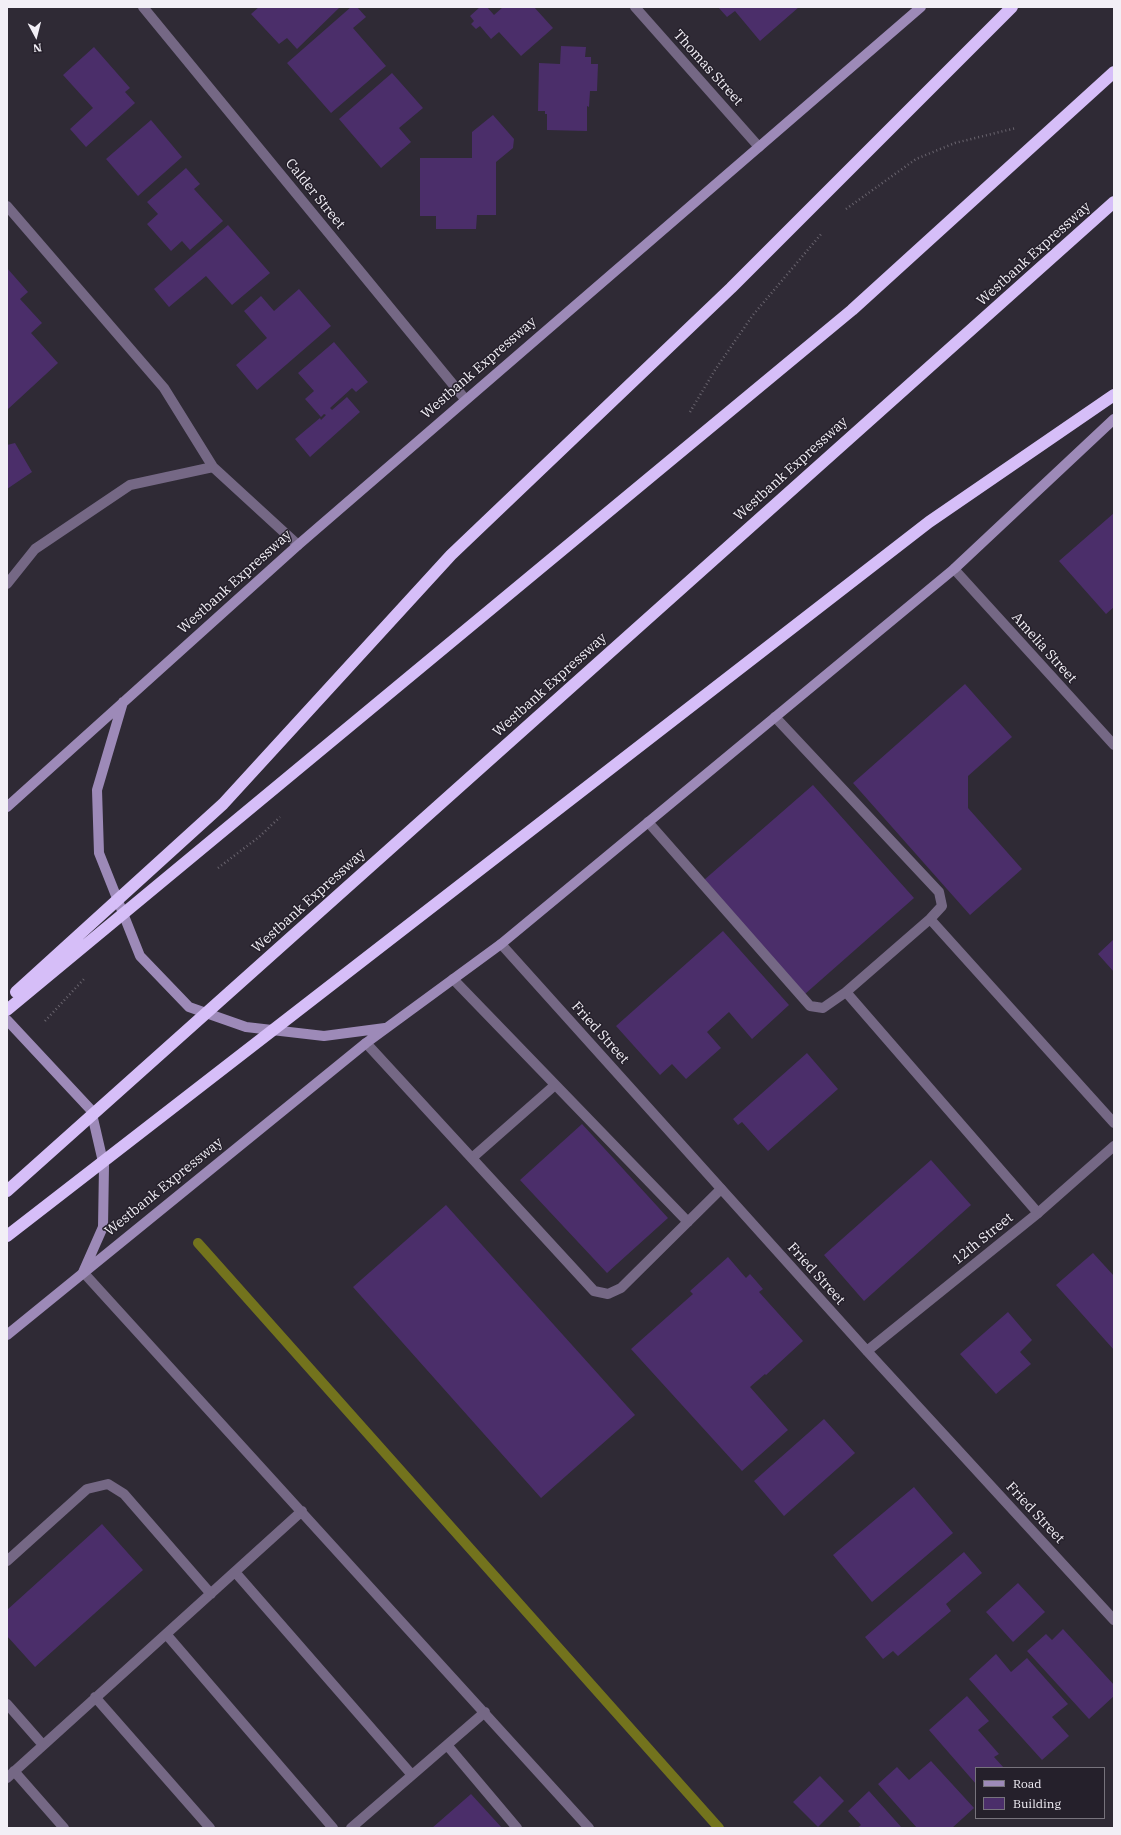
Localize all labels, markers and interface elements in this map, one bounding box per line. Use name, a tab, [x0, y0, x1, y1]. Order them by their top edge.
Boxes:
north arrow	[16, 16, 56, 56]
street label: Thomas Street	[670, 27, 746, 109]
text: N	[32, 40, 43, 55]
street label: Calder Street	[282, 155, 348, 233]
street label: Westbank Expressway	[974, 199, 1094, 309]
street label: Westbank Expressway	[418, 313, 540, 423]
street label: Westbank Expressway	[731, 414, 851, 524]
street label: Westbank Expressway	[175, 527, 295, 637]
street label: Amelia Street	[1008, 609, 1080, 687]
street label: Westbank Expressway	[490, 630, 610, 740]
street label: Westbank Expressway	[249, 846, 369, 956]
street label: Fried Street	[568, 998, 632, 1068]
street label: Westbank Expressway	[102, 1134, 226, 1240]
street label: 12th Street	[949, 1209, 1017, 1269]
street label: Fried Street	[784, 1239, 848, 1309]
street label: Fried Street	[1002, 1479, 1068, 1547]
legend	[975, 1767, 1105, 1819]
text: Road	[1013, 1776, 1042, 1791]
text: Building	[1013, 1796, 1061, 1811]

